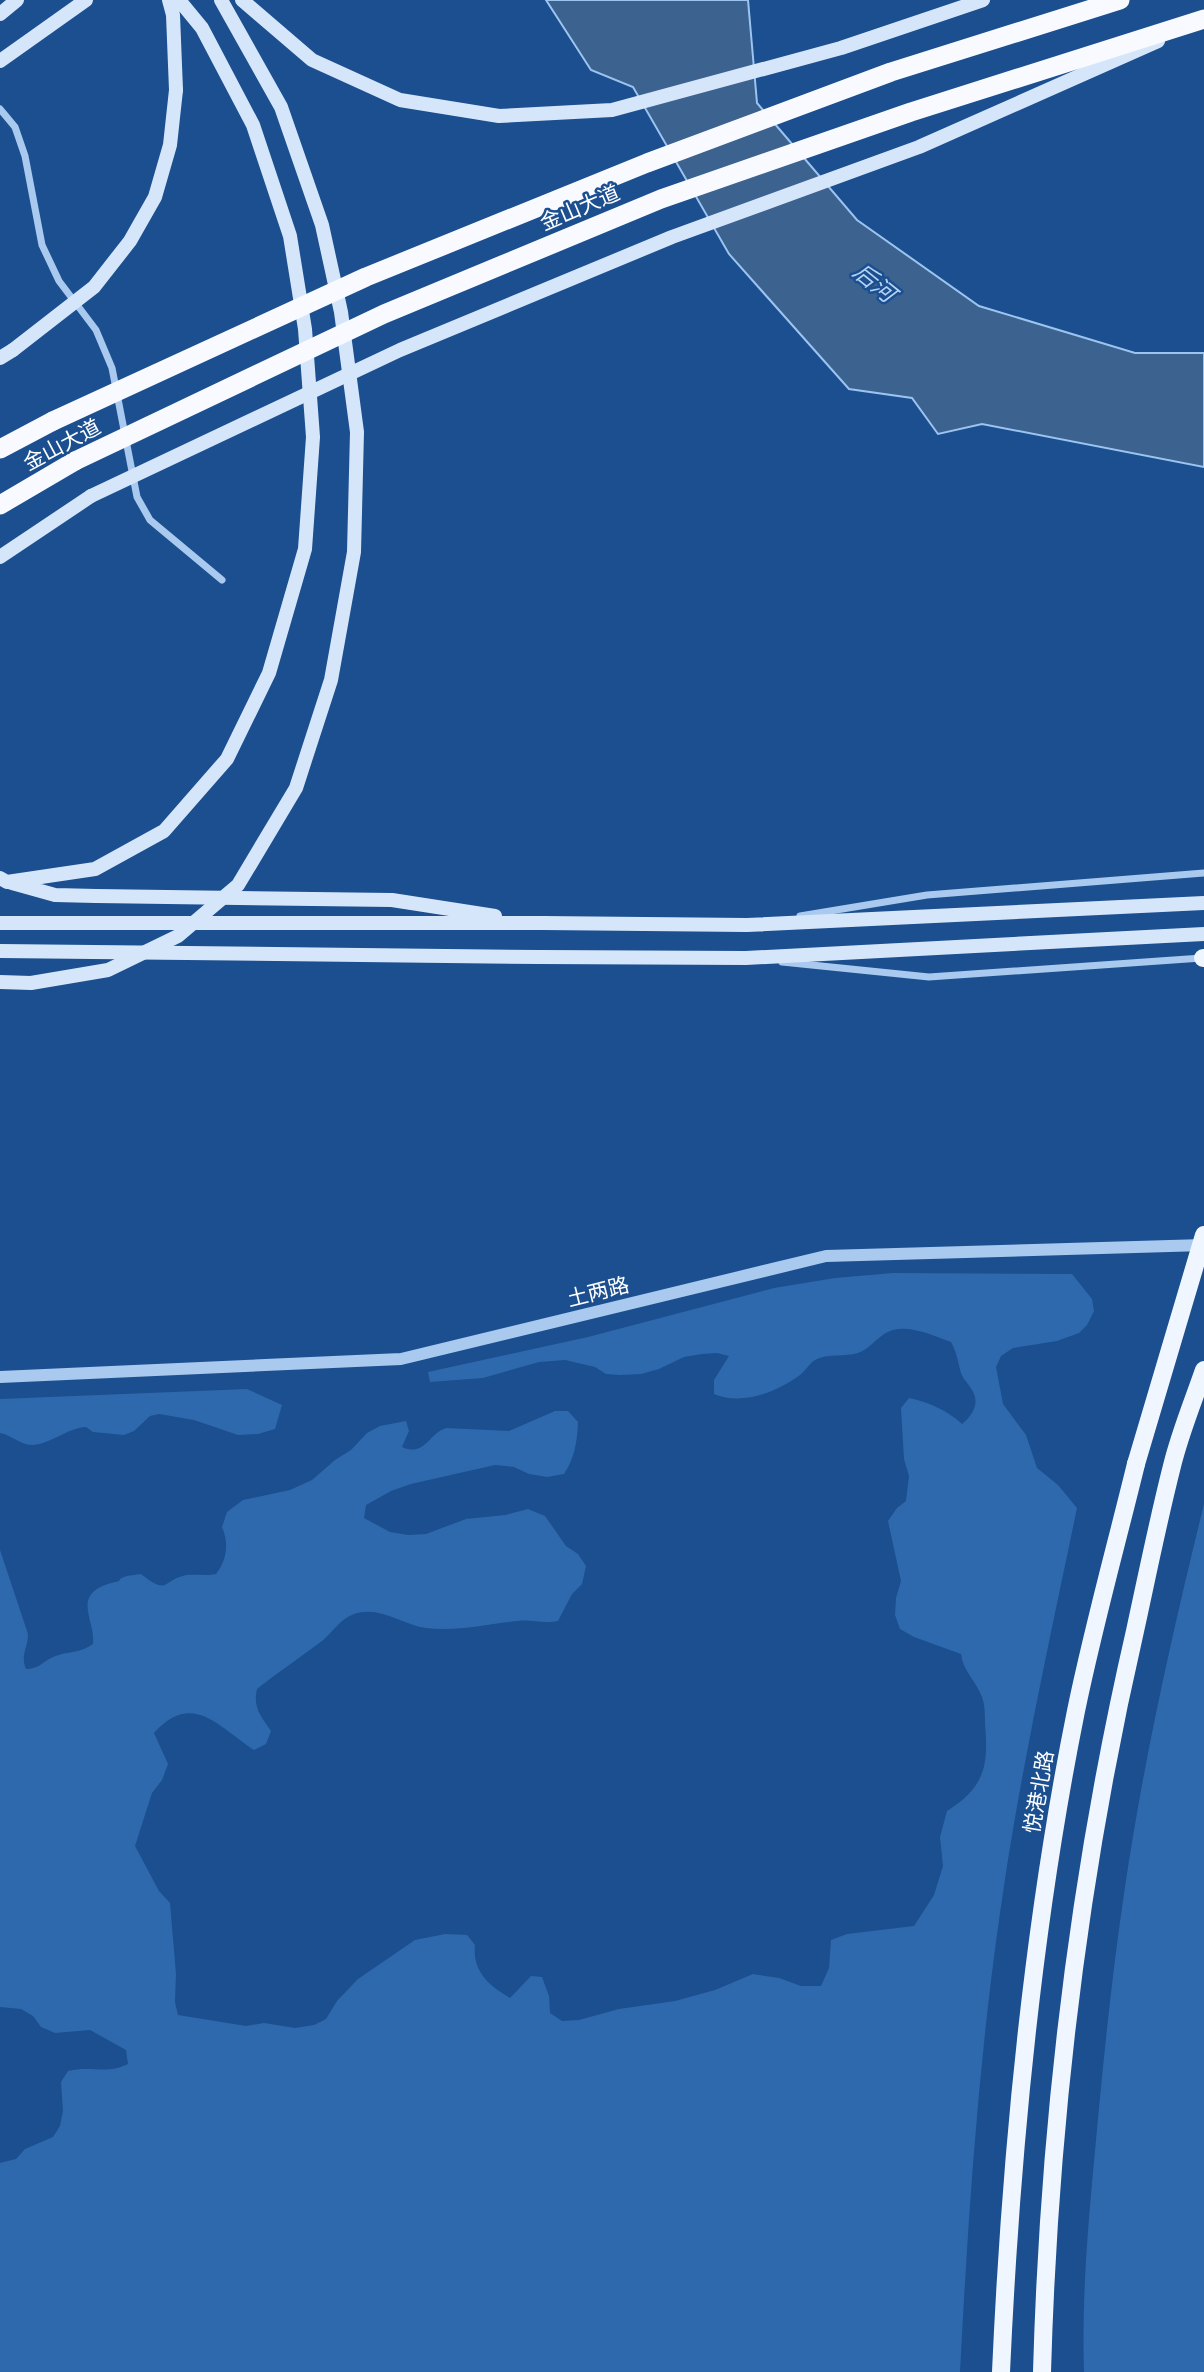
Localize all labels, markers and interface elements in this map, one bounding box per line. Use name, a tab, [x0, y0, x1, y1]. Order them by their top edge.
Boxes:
street label: 金山大道	[536, 179, 624, 237]
water label: 后河	[846, 256, 905, 312]
street label: 金山大道	[18, 413, 106, 477]
street label: 土两路	[564, 1271, 632, 1313]
street label: 悦港北路	[1018, 1748, 1060, 1836]

